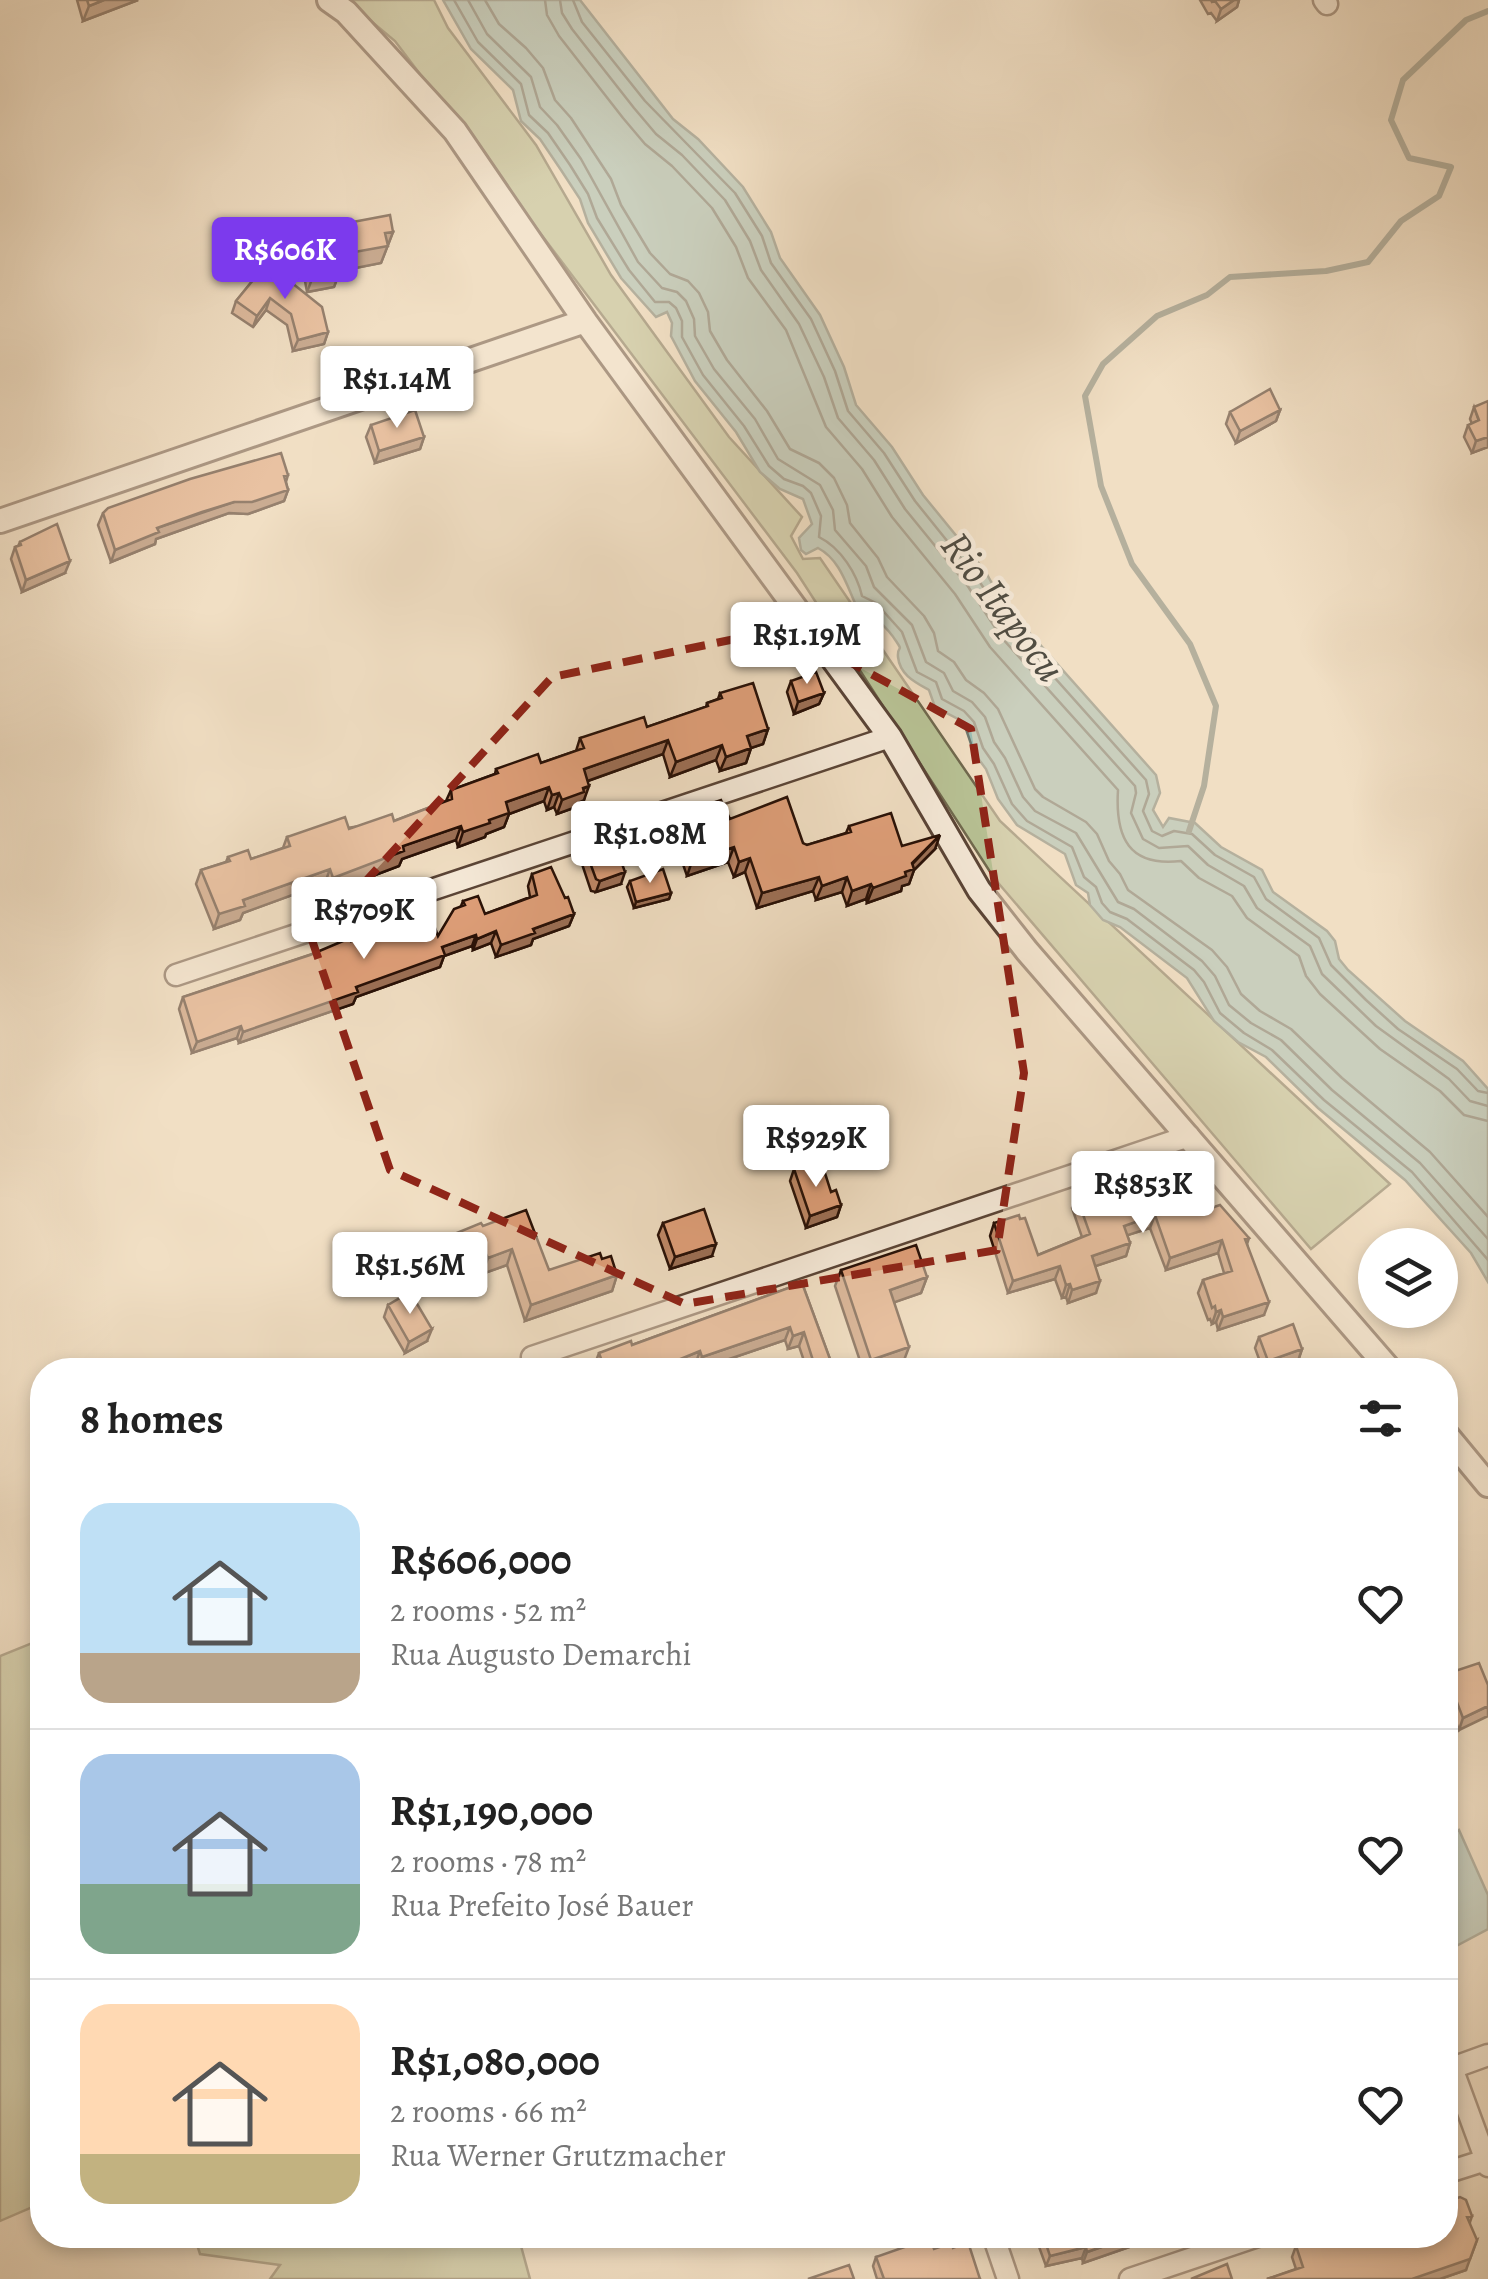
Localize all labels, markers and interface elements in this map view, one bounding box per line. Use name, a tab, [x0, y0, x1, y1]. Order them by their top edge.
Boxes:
pin: R$606K	[204, 217, 366, 302]
text: R$606K	[234, 227, 336, 271]
pin: R$1.14M	[305, 346, 489, 431]
text: R$1.14M	[342, 356, 452, 400]
water label: Rio Itapocu	[928, 519, 1079, 694]
pin: R$1.19M	[715, 602, 899, 687]
text: R$1.19M	[753, 612, 861, 656]
pin: R$1.08M	[558, 801, 742, 886]
text: R$1.08M	[593, 811, 707, 855]
pin: R$709K	[283, 877, 445, 962]
text: R$709K	[313, 887, 415, 931]
pin: R$929K	[735, 1105, 897, 1190]
text: R$929K	[765, 1115, 867, 1159]
pin: R$853K	[1062, 1151, 1224, 1236]
text: R$853K	[1093, 1161, 1193, 1205]
map controls	[1358, 1228, 1458, 1328]
button: layers	[1358, 1228, 1458, 1328]
pin: R$1.56M	[318, 1232, 502, 1317]
text: R$1.56M	[354, 1242, 466, 1286]
text: 8 homes	[80, 1390, 224, 1447]
icon: filters	[1353, 1391, 1408, 1446]
text: R$606,000	[390, 1531, 572, 1588]
icon: home	[160, 1543, 280, 1663]
icon: heart	[1353, 1576, 1408, 1631]
text: 2 rooms · 52 m²	[390, 1588, 586, 1632]
text: Rua Augusto Demarchi	[390, 1632, 692, 1676]
text: R$1,190,000	[390, 1782, 593, 1839]
icon: home	[160, 1794, 280, 1914]
icon: heart	[1353, 1827, 1408, 1882]
text: 2 rooms · 78 m²	[390, 1839, 586, 1883]
text: Rua Prefeito José Bauer	[390, 1883, 694, 1927]
text: R$1,080,000	[390, 2032, 600, 2089]
icon: home	[160, 2044, 280, 2164]
icon: heart	[1353, 2077, 1408, 2132]
text: 2 rooms · 66 m²	[390, 2089, 587, 2133]
text: Rua Werner Grutzmacher	[390, 2133, 726, 2177]

